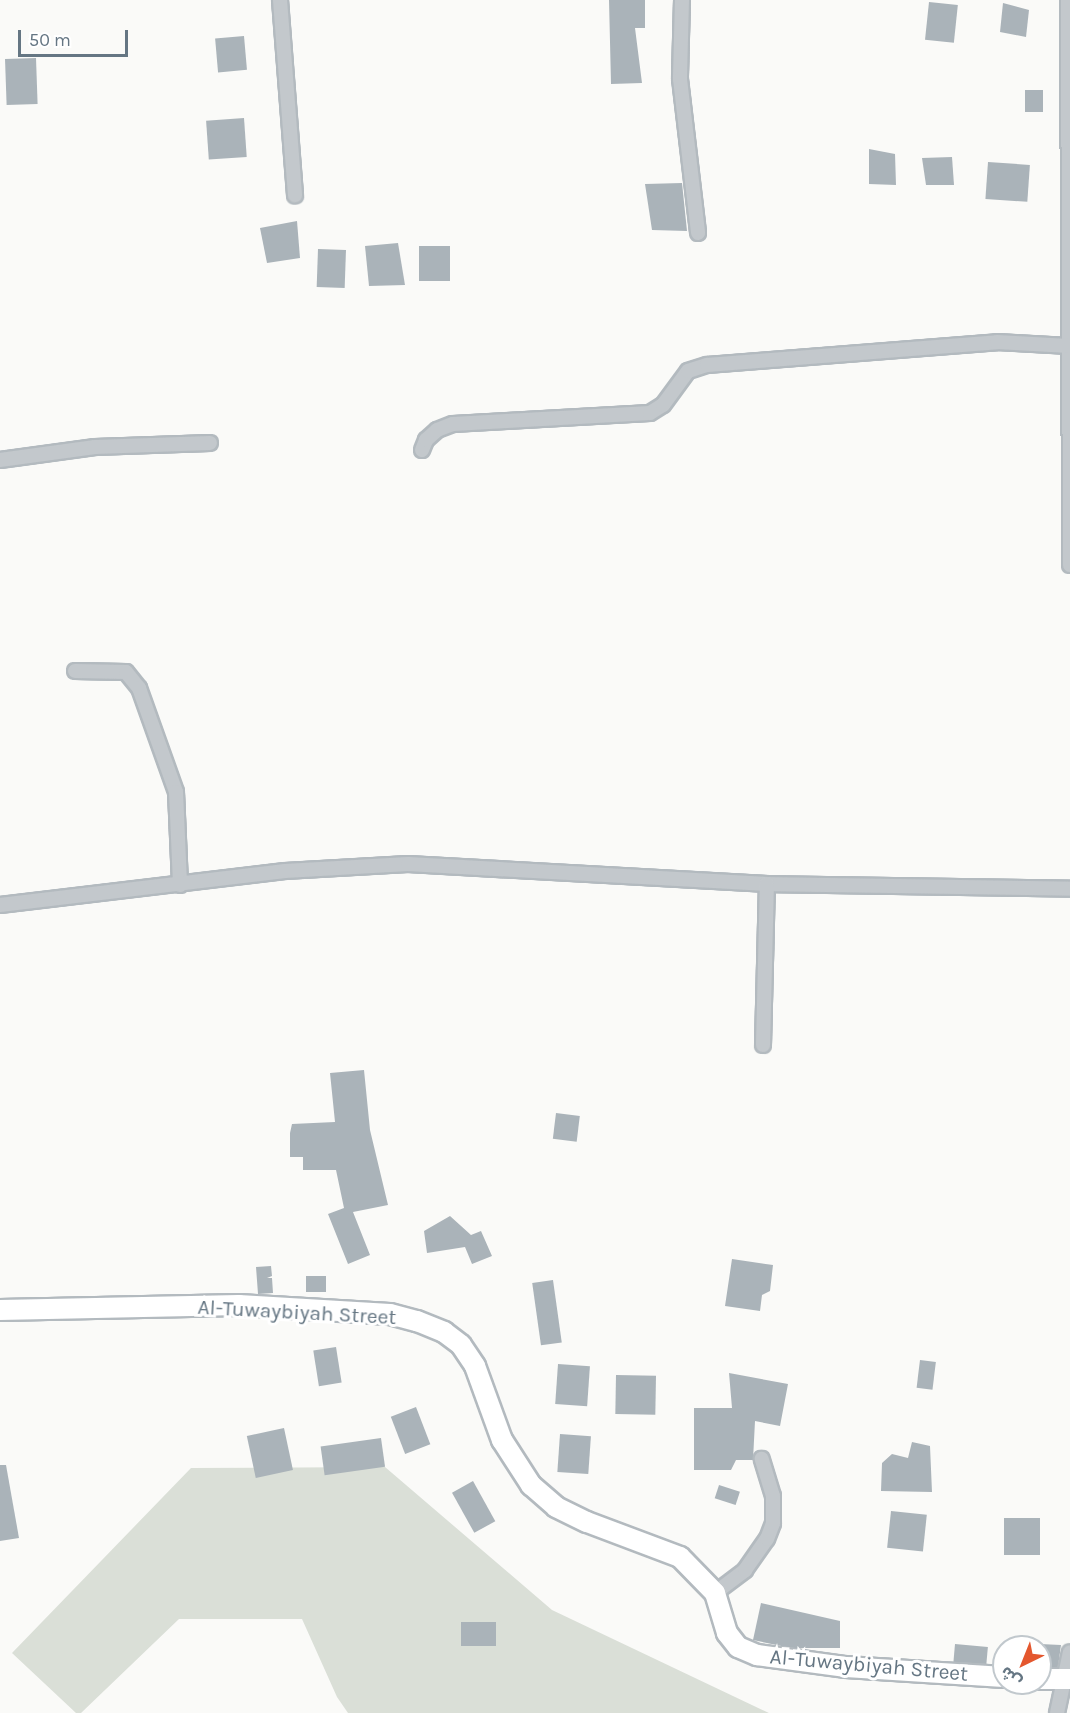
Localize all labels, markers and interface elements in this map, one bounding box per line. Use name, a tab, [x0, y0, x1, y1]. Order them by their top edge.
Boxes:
scale bar	[21, 18, 130, 56]
text: 50 m	[29, 29, 71, 51]
street label: Al-Tuwaybiyah Street	[197, 1294, 397, 1330]
north arrow	[992, 1635, 1052, 1695]
street label: Al-Tuwaybiyah Street	[769, 1644, 969, 1686]
text: ش	[996, 1663, 1025, 1691]

